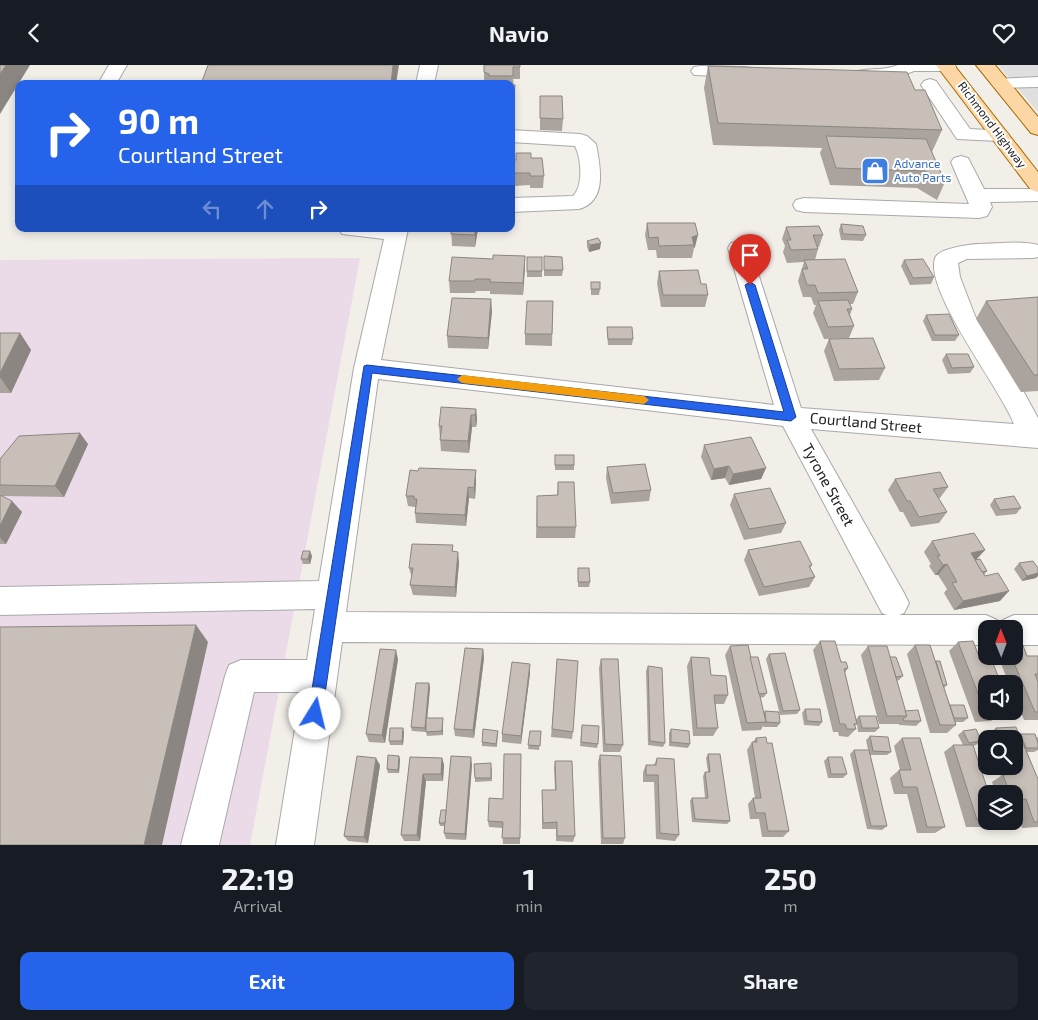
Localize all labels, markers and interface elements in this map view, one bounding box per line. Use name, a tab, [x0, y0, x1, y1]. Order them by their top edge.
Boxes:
icon: back	[20, 19, 48, 47]
icon: heart	[990, 19, 1018, 47]
text: Navio	[489, 20, 549, 46]
street label: Richmond Highway	[956, 78, 1030, 171]
text: 90 m	[118, 99, 199, 141]
icon: right	[35, 100, 100, 165]
text: Courtland Street	[118, 141, 283, 167]
shop icon: Advance Auto Parts	[860, 156, 890, 186]
place label: Advance Auto Parts	[894, 156, 951, 184]
icon: left	[198, 195, 226, 223]
icon: ahead	[251, 195, 279, 223]
icon: right	[304, 195, 332, 223]
pin	[729, 234, 771, 285]
icon: arrive	[736, 241, 764, 269]
street label: Courtland Street	[809, 408, 923, 436]
street label: Tyrone Street	[799, 440, 859, 529]
north arrow	[978, 620, 1022, 665]
map controls	[978, 620, 1023, 830]
button: sound	[978, 675, 1023, 720]
position arrow	[288, 687, 340, 739]
button: search	[978, 730, 1023, 775]
button: layers	[978, 785, 1023, 830]
text: 22:19	[221, 860, 294, 896]
text: 1	[523, 860, 536, 896]
text: 250	[764, 860, 817, 896]
text: Arrival	[233, 896, 282, 915]
text: min	[516, 896, 543, 915]
text: m	[783, 896, 797, 915]
button: Exit	[20, 952, 514, 1010]
button: Share	[524, 952, 1018, 1010]

